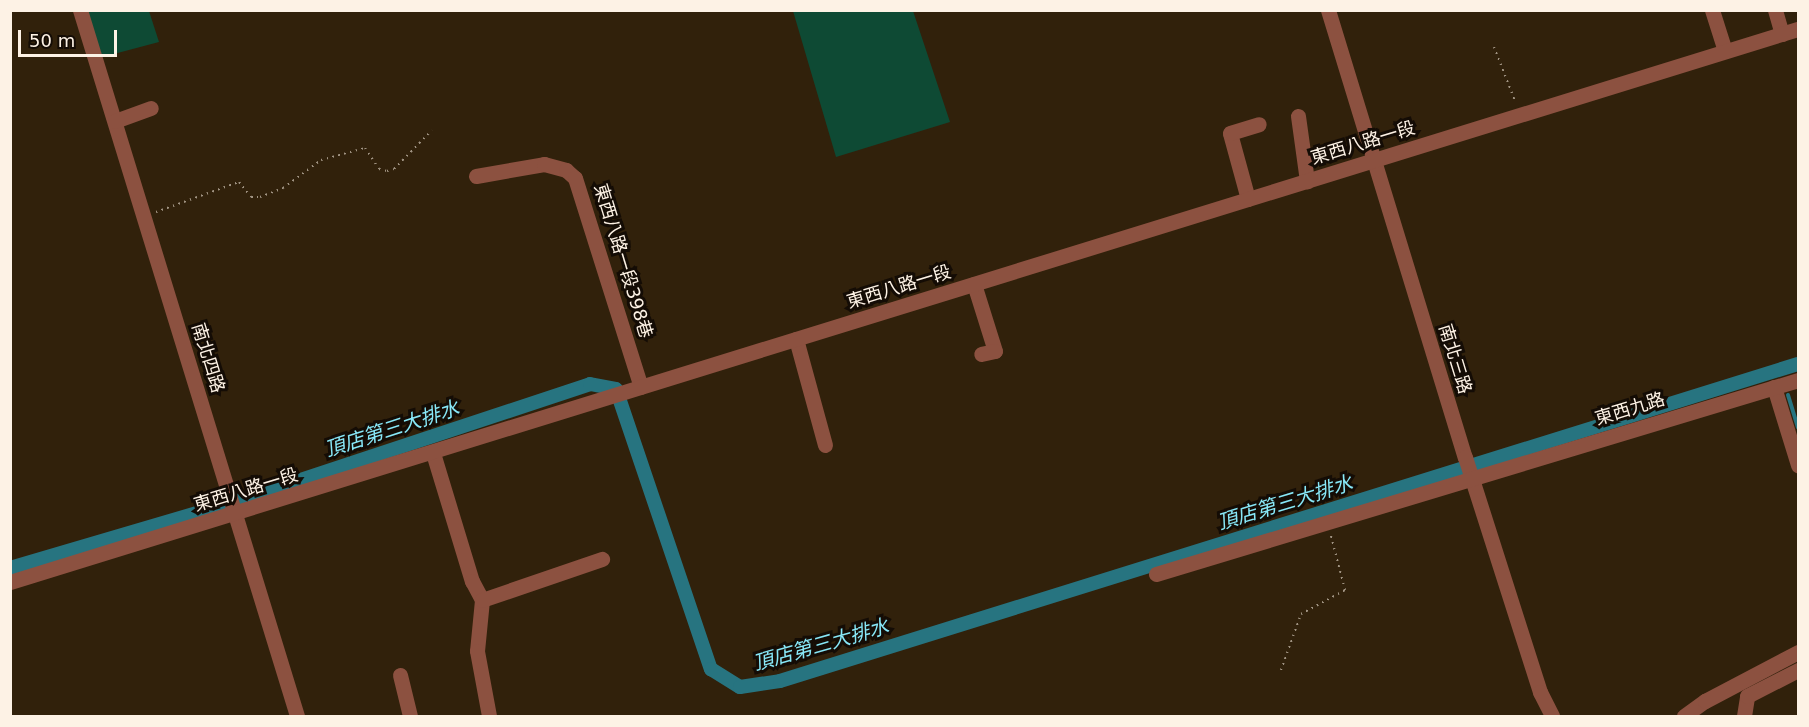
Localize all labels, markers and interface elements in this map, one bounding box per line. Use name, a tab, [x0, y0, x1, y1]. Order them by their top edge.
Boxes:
scale bar	[21, 18, 120, 56]
text: 50 m	[29, 30, 75, 51]
street label: 東西八路一段	[1308, 117, 1418, 169]
street label: 東西八路一段398巷	[589, 181, 657, 341]
street label: 東西八路一段	[844, 261, 954, 313]
street label: 南北四路	[187, 320, 229, 396]
street label: 南北三路	[1434, 321, 1476, 397]
street label: 東西九路	[1592, 388, 1668, 430]
water label: 頂店第三大排水	[322, 396, 462, 462]
street label: 東西八路一段	[191, 464, 301, 516]
water label: 頂店第三大排水	[1215, 471, 1355, 535]
water label: 頂店第三大排水	[750, 614, 892, 676]

